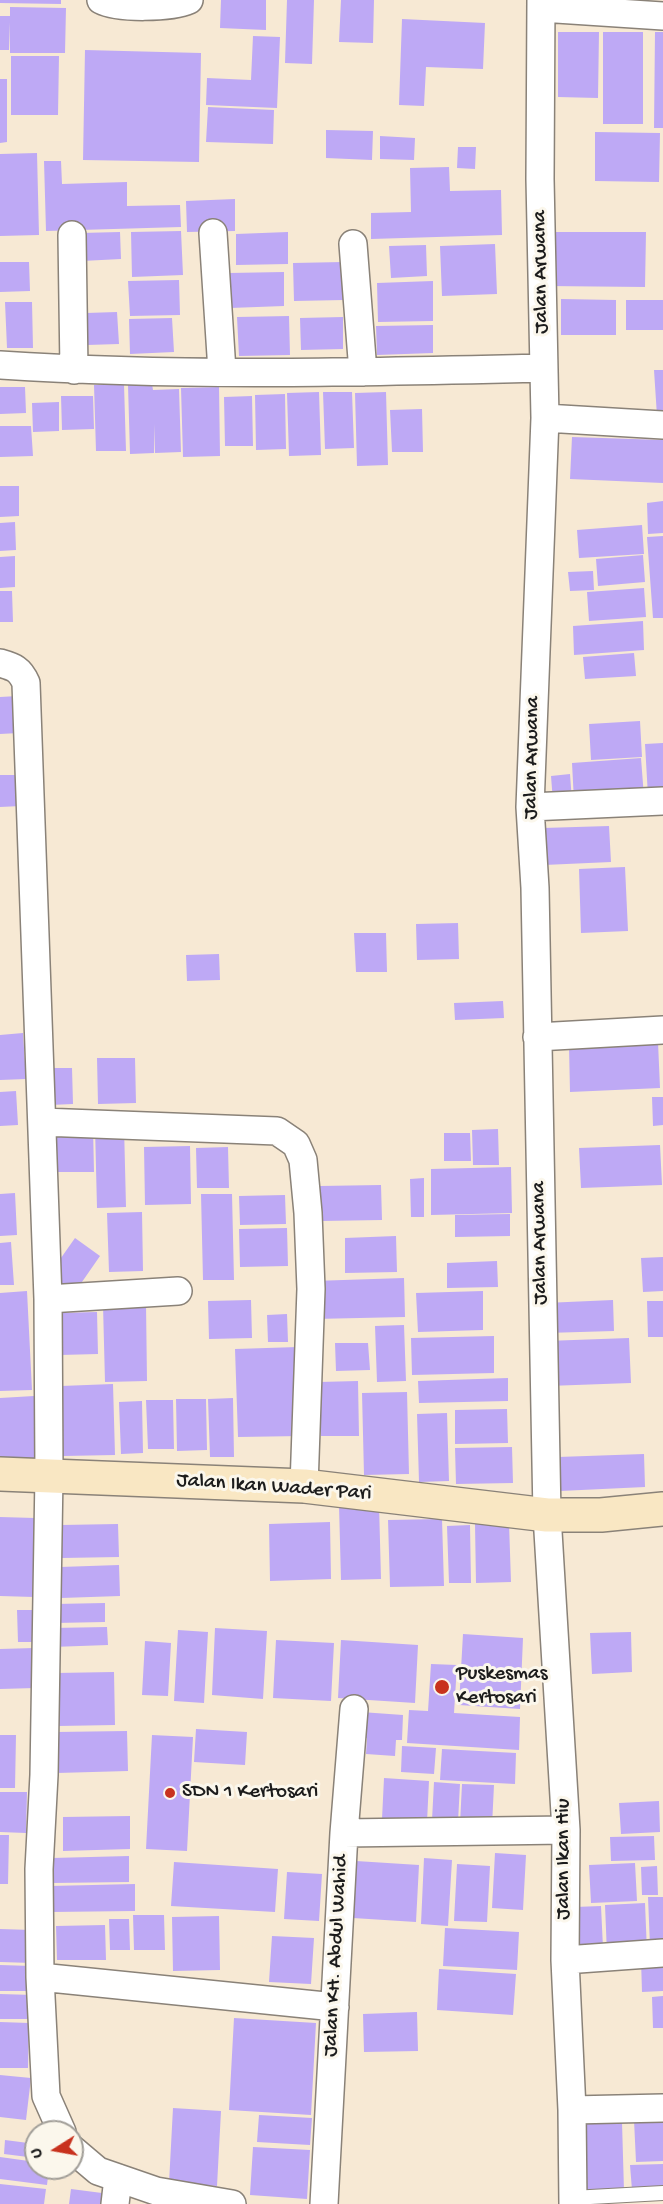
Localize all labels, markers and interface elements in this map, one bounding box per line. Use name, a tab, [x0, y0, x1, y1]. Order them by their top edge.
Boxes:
street label: Jalan Arwana	[528, 210, 556, 334]
street label: Jalan Arwana	[519, 696, 547, 820]
street label: Jalan Arwana	[527, 1181, 555, 1305]
street label: Jalan Ikan Wader Pari	[176, 1469, 372, 1507]
place label: Puskesmas Kertosari	[456, 1662, 547, 1712]
marker: Puskesmas Kertosari	[433, 1678, 451, 1696]
place label: SDN 1 Kertosari	[182, 1780, 318, 1806]
marker: SDN 1 Kertosari	[163, 1786, 177, 1800]
street label: Jalan Ikan Hiu	[552, 1798, 578, 1920]
street label: Jalan KH. Abdul Wahid	[319, 1854, 355, 2058]
north arrow	[24, 2120, 84, 2180]
text: U	[28, 2147, 48, 2160]

